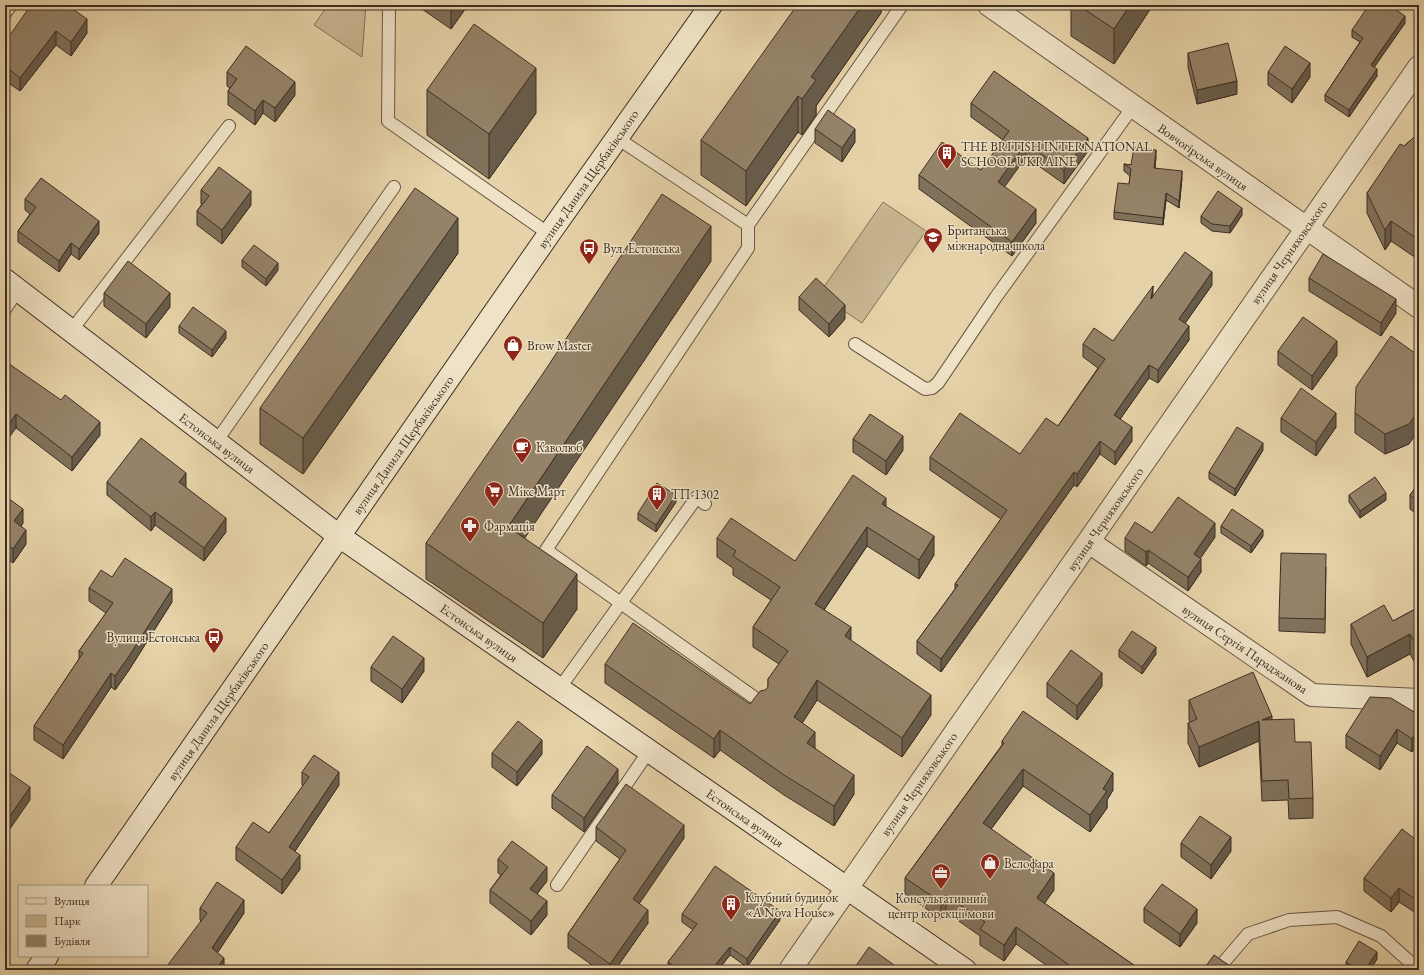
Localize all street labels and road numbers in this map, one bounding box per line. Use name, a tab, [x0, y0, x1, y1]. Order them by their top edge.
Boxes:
street label: вулиця Данила Щербаківського	[533, 106, 643, 252]
street label: Вовчогірська вулиця	[1155, 119, 1252, 195]
street label: вулиця Черняховського	[1247, 197, 1331, 307]
street label: вулиця Данила Щербаківського	[348, 372, 458, 518]
street label: Естонська вулиця	[176, 409, 259, 477]
street label: вулиця Черняховського	[1063, 464, 1147, 574]
street label: Естонська вулиця	[437, 600, 521, 666]
street label: вулиця Сергія Параджанова	[1179, 601, 1312, 698]
street label: вулиця Данила Щербаківського	[163, 638, 273, 784]
street label: вулиця Черняховського	[877, 729, 961, 839]
street label: Естонська вулиця	[703, 785, 787, 851]

